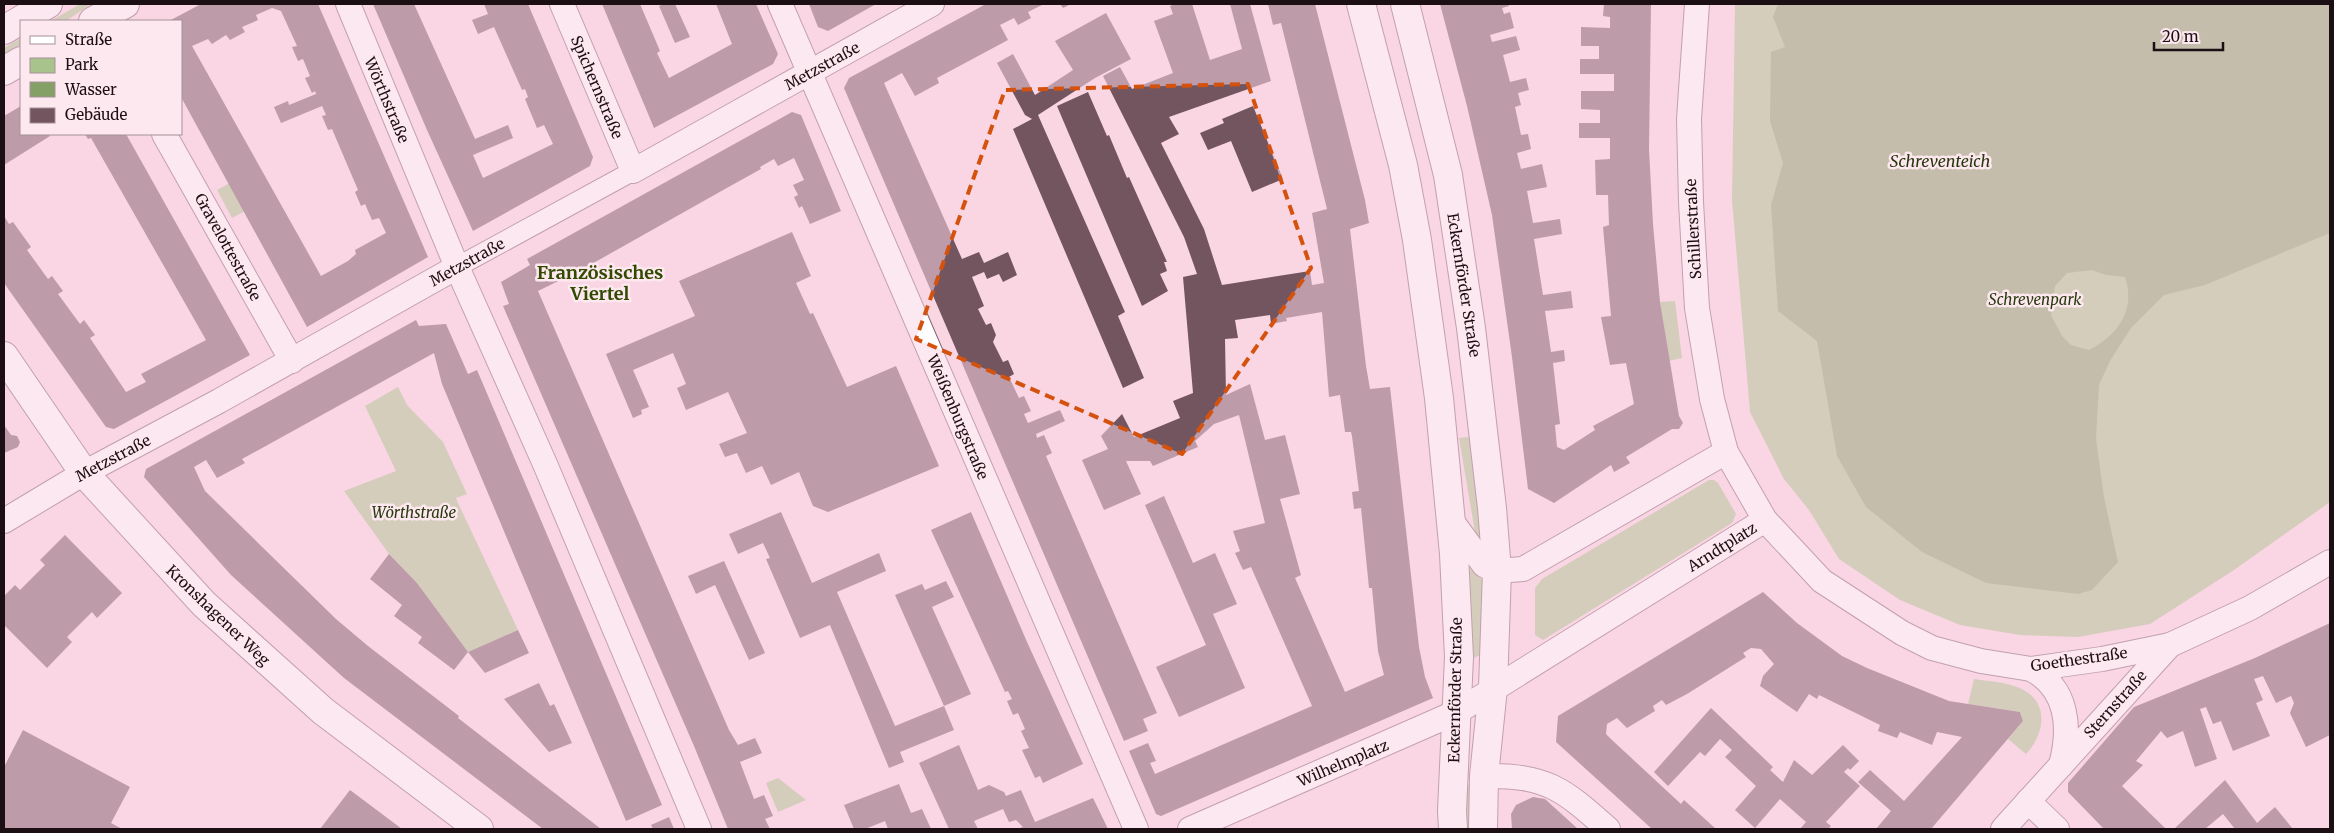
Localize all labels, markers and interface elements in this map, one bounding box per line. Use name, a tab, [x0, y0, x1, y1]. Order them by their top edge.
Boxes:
legend	[20, 20, 182, 135]
scale bar	[2154, 20, 2223, 52]
text: 20 m	[2162, 27, 2199, 46]
text: Straße	[65, 30, 112, 49]
street label: Spichernstraße	[567, 33, 627, 142]
street label: Metzstraße	[781, 38, 863, 94]
street label: Wörthstraße	[360, 53, 414, 146]
text: Park	[65, 55, 99, 74]
text: Wasser	[64, 80, 117, 99]
text: Gebäude	[65, 105, 128, 124]
water label: Schreventeich	[1890, 151, 1990, 171]
street label: Schillerstraße	[1681, 178, 1705, 280]
street label: Gravelottestraße	[191, 190, 265, 304]
street label: Eckernförder Straße	[1443, 212, 1485, 359]
street label: Metzstraße	[426, 234, 508, 290]
district label: Französisches Viertel	[537, 261, 663, 305]
park label: Schrevenpark	[1989, 290, 2082, 309]
street label: Weißenburgstraße	[923, 351, 993, 483]
street label: Metzstraße	[72, 430, 154, 486]
park label: Wörthstraße	[372, 503, 457, 522]
street label: Arndtplatz	[1683, 518, 1760, 576]
street label: Kronshagener Weg	[162, 561, 274, 669]
street label: Eckernförder Straße	[1444, 617, 1466, 763]
street label: Goethestraße	[2029, 643, 2129, 675]
street label: Sternstraße	[2080, 666, 2150, 742]
street label: Wilhelmplatz	[1294, 735, 1391, 791]

